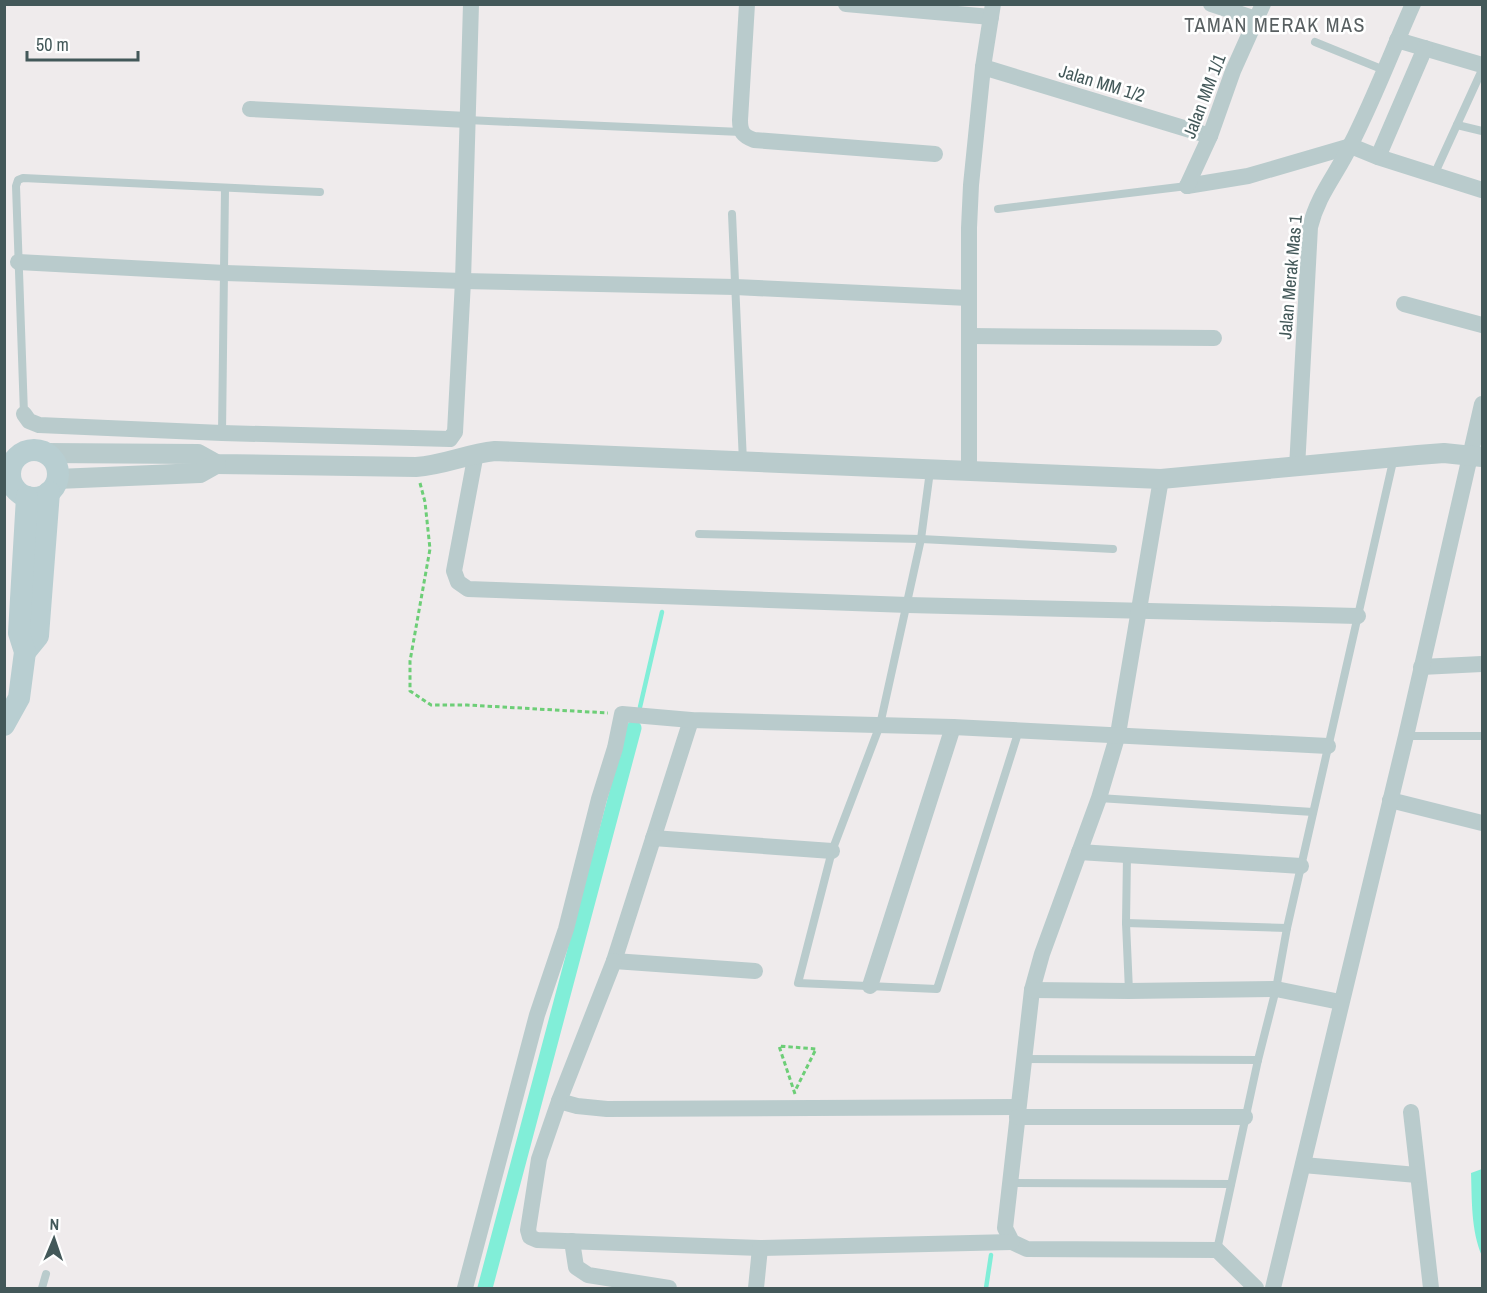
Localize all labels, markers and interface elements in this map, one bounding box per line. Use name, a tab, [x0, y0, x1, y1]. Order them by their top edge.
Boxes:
district label: TAMAN MERAK MAS	[1184, 11, 1366, 38]
scale bar	[27, 24, 138, 62]
text: 50 m	[36, 32, 69, 57]
street label: Jalan MM 1/1	[1176, 49, 1232, 142]
street label: Jalan MM 1/2	[1056, 58, 1148, 108]
street label: Jalan Merak Mas 1	[1272, 213, 1308, 340]
north arrow	[24, 1209, 84, 1269]
text: N	[49, 1213, 60, 1235]

